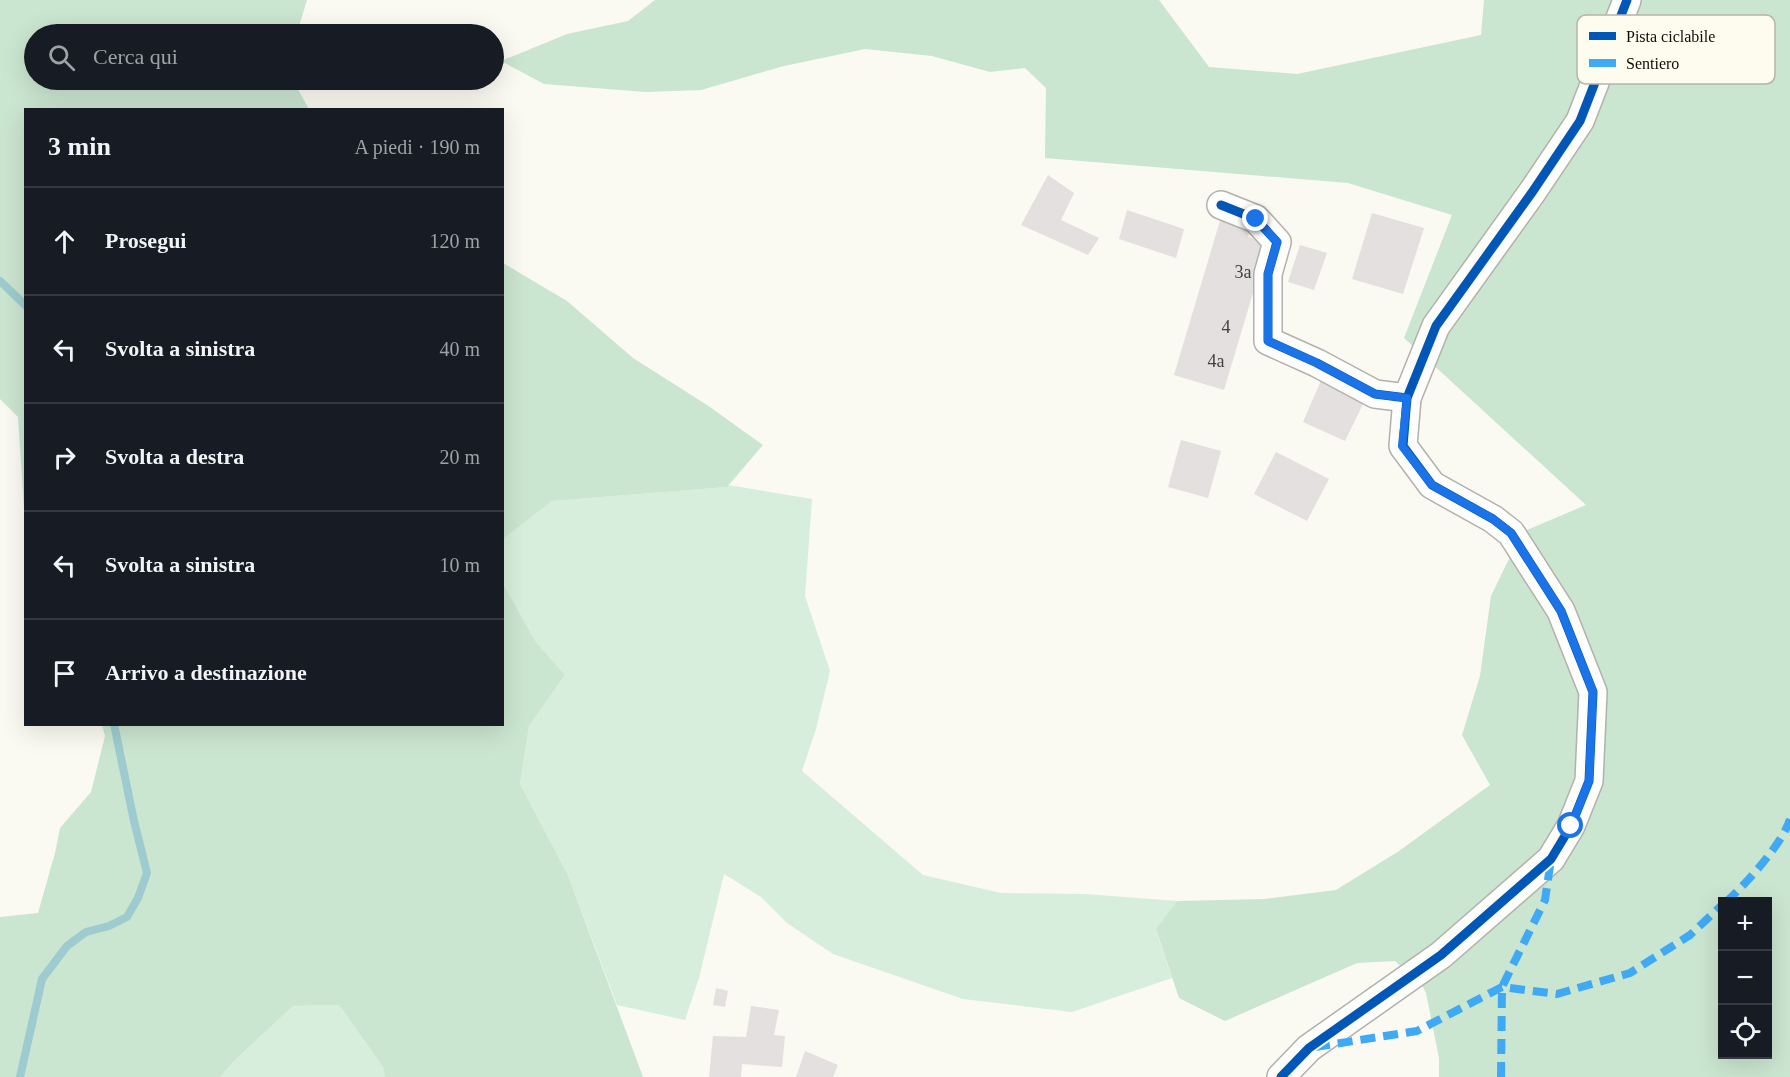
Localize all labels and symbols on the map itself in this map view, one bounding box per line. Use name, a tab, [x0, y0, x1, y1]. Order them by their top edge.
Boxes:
legend	[1577, 15, 1775, 84]
text: Pista ciclabile	[1626, 28, 1715, 45]
text: Sentiero	[1626, 55, 1679, 72]
route end	[1242, 205, 1268, 231]
house number: 3a	[1235, 262, 1252, 282]
house number: 4	[1222, 317, 1231, 337]
house number: 4a	[1208, 351, 1225, 371]
route start	[1557, 812, 1583, 838]

